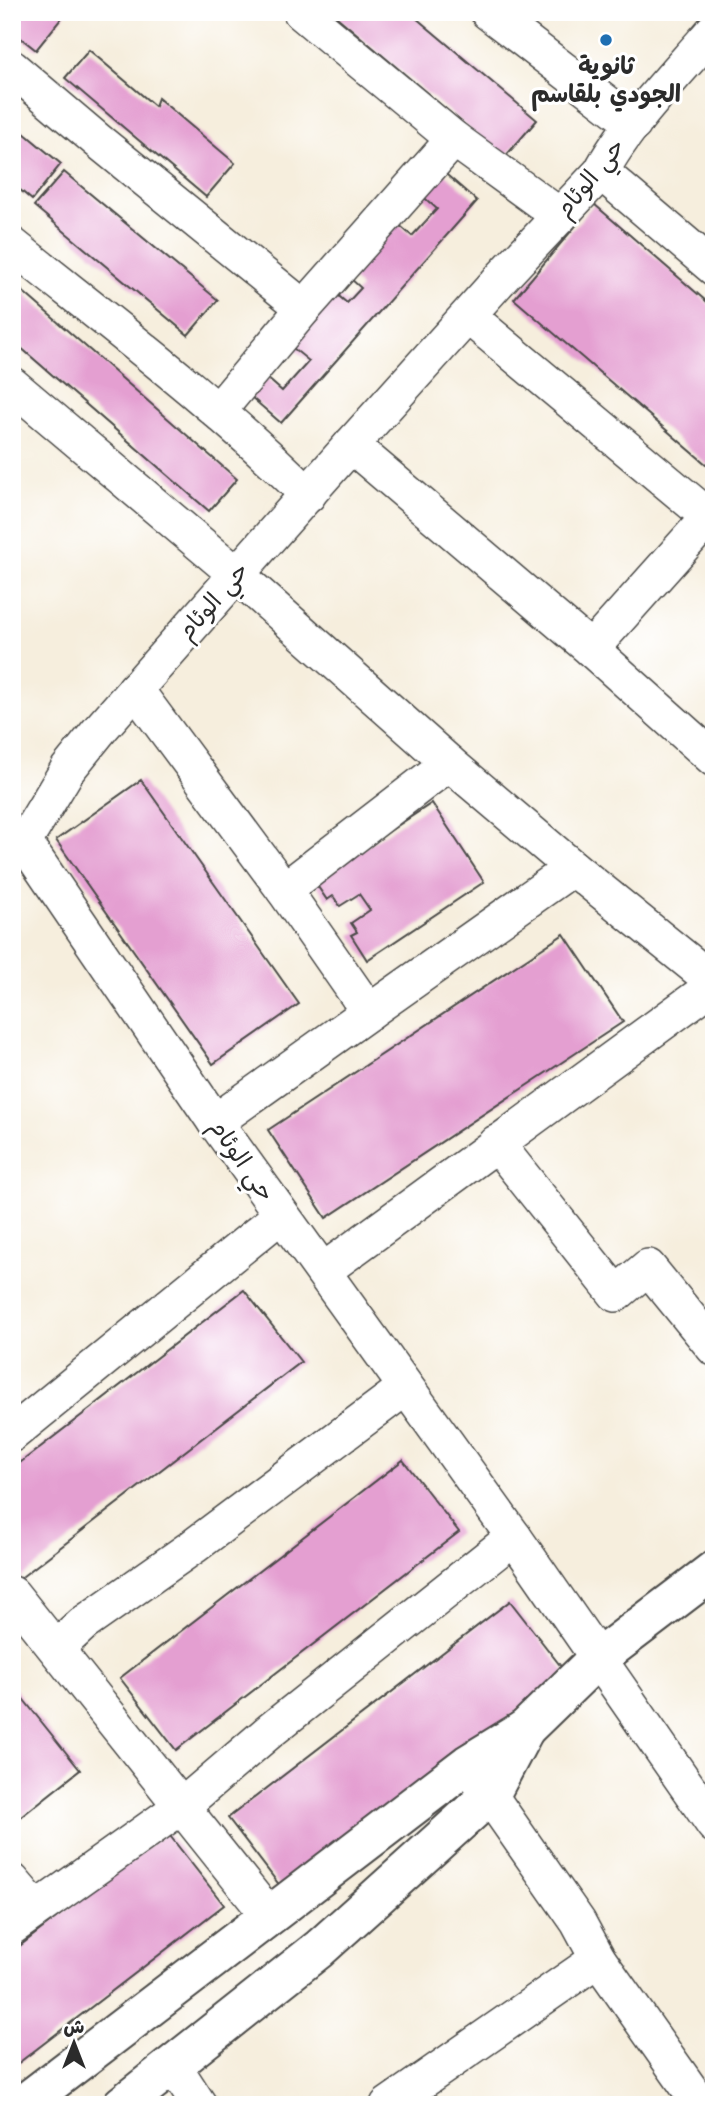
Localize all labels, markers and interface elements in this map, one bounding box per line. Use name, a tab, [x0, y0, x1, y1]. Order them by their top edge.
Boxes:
marker: ثانوية الجودي بلقاسم	[598, 32, 614, 48]
place label: ثانوية الجودي بلقاسم	[531, 52, 681, 112]
street label: حي الوئام	[550, 133, 636, 228]
street label: حي الوئام	[172, 556, 260, 650]
street label: حي الوئام	[198, 1113, 280, 1211]
north arrow	[38, 2008, 108, 2078]
text: ش	[64, 2016, 85, 2038]

